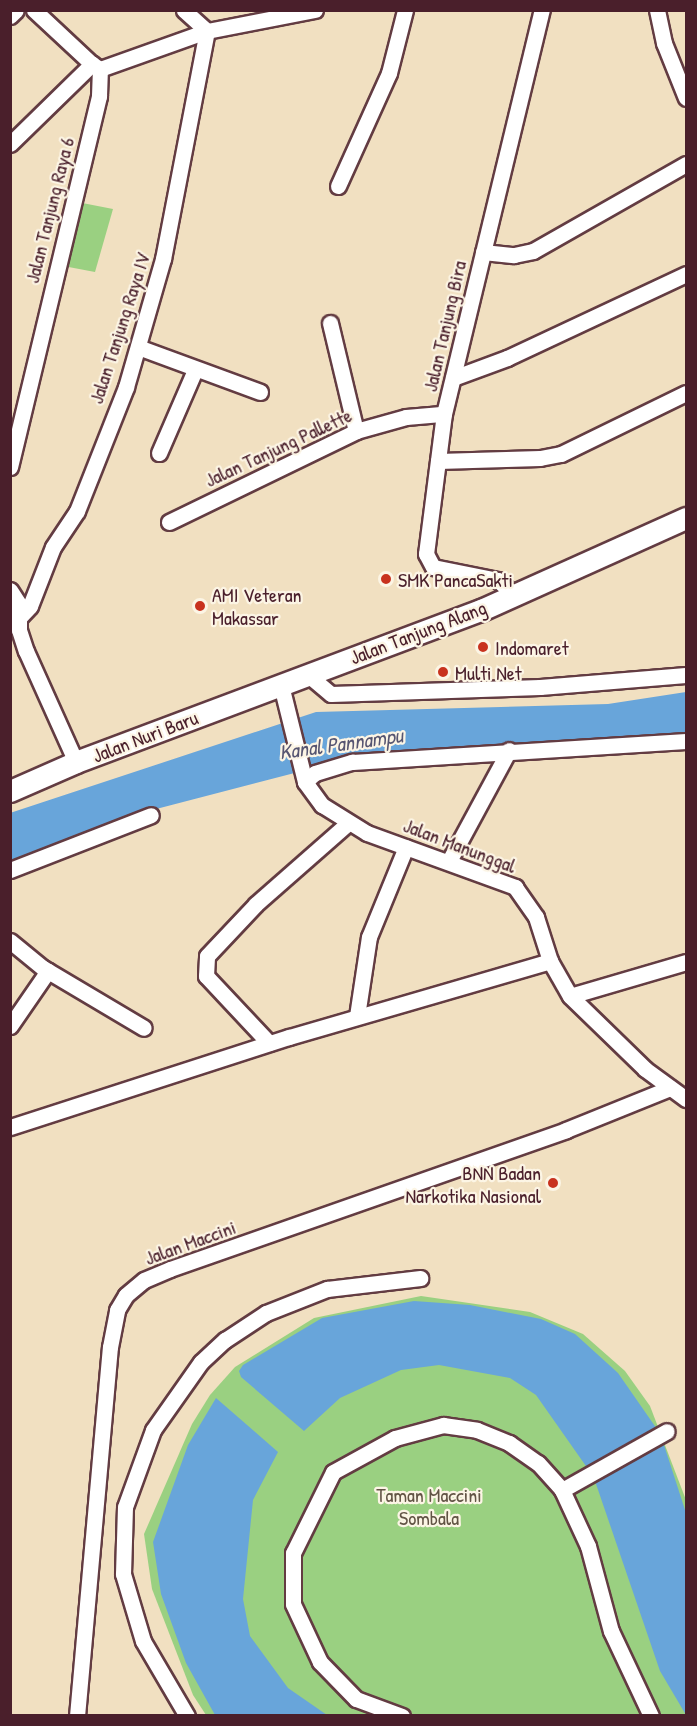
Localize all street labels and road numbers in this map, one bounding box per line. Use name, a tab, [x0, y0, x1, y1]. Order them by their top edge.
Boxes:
street label: Jalan Tanjung Raya 6	[19, 135, 79, 285]
street label: Jalan Tanjung Raya IV	[83, 250, 155, 406]
street label: Jalan Tanjung Bira	[417, 258, 471, 394]
street label: Jalan Tanjung Pallette	[201, 402, 355, 492]
street label: Jalan Tanjung Alang	[346, 595, 490, 669]
street label: Jalan Nuri Baru	[89, 705, 201, 767]
street label: Jalan Manunggal	[400, 813, 520, 877]
street label: Jalan Maccini	[141, 1214, 239, 1270]

